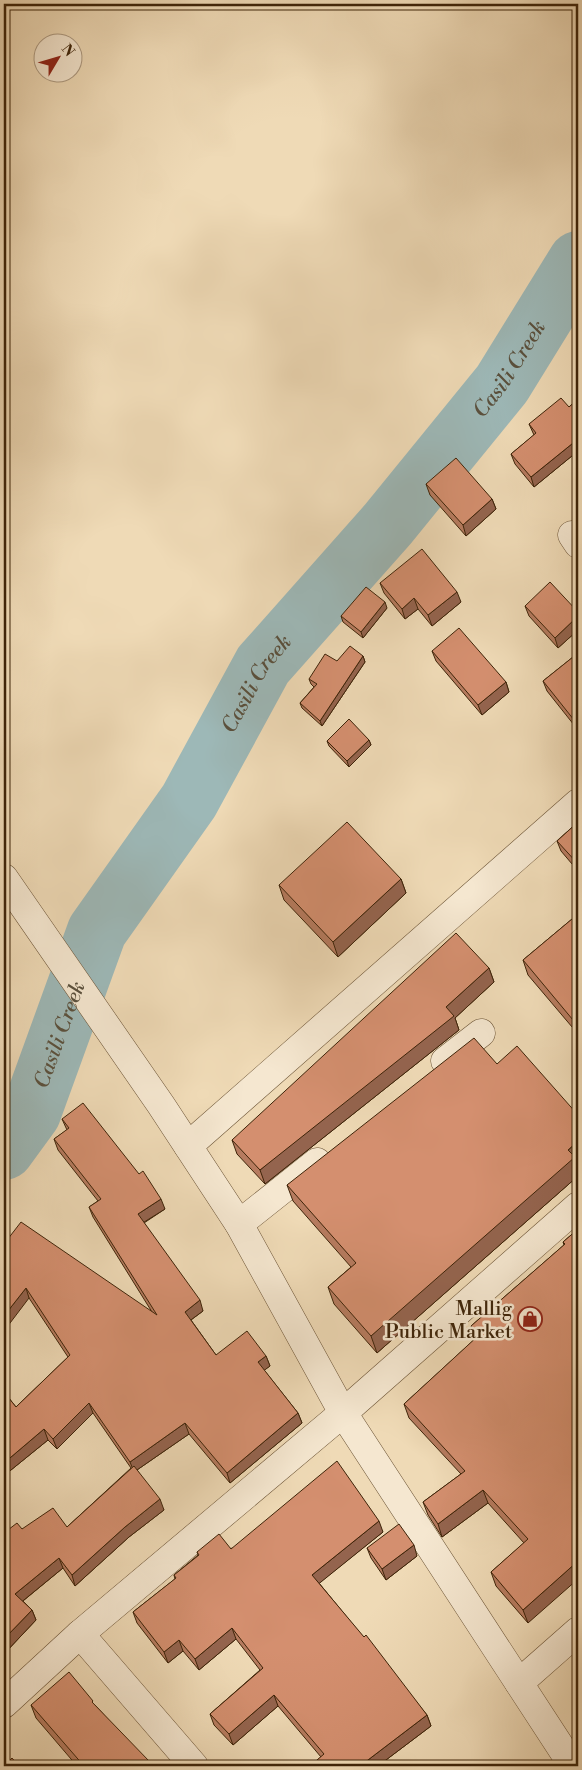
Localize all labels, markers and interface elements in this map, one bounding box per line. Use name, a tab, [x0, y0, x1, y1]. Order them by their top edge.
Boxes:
north arrow	[32, 32, 82, 82]
text: N	[57, 41, 78, 61]
water label: Casili Creek	[468, 316, 552, 423]
water label: Casili Creek	[216, 630, 298, 738]
water label: Casili Creek	[29, 978, 92, 1092]
place label: Mallig Public Market	[385, 1297, 513, 1345]
shop icon: Mallig Public Market	[517, 1306, 543, 1332]

